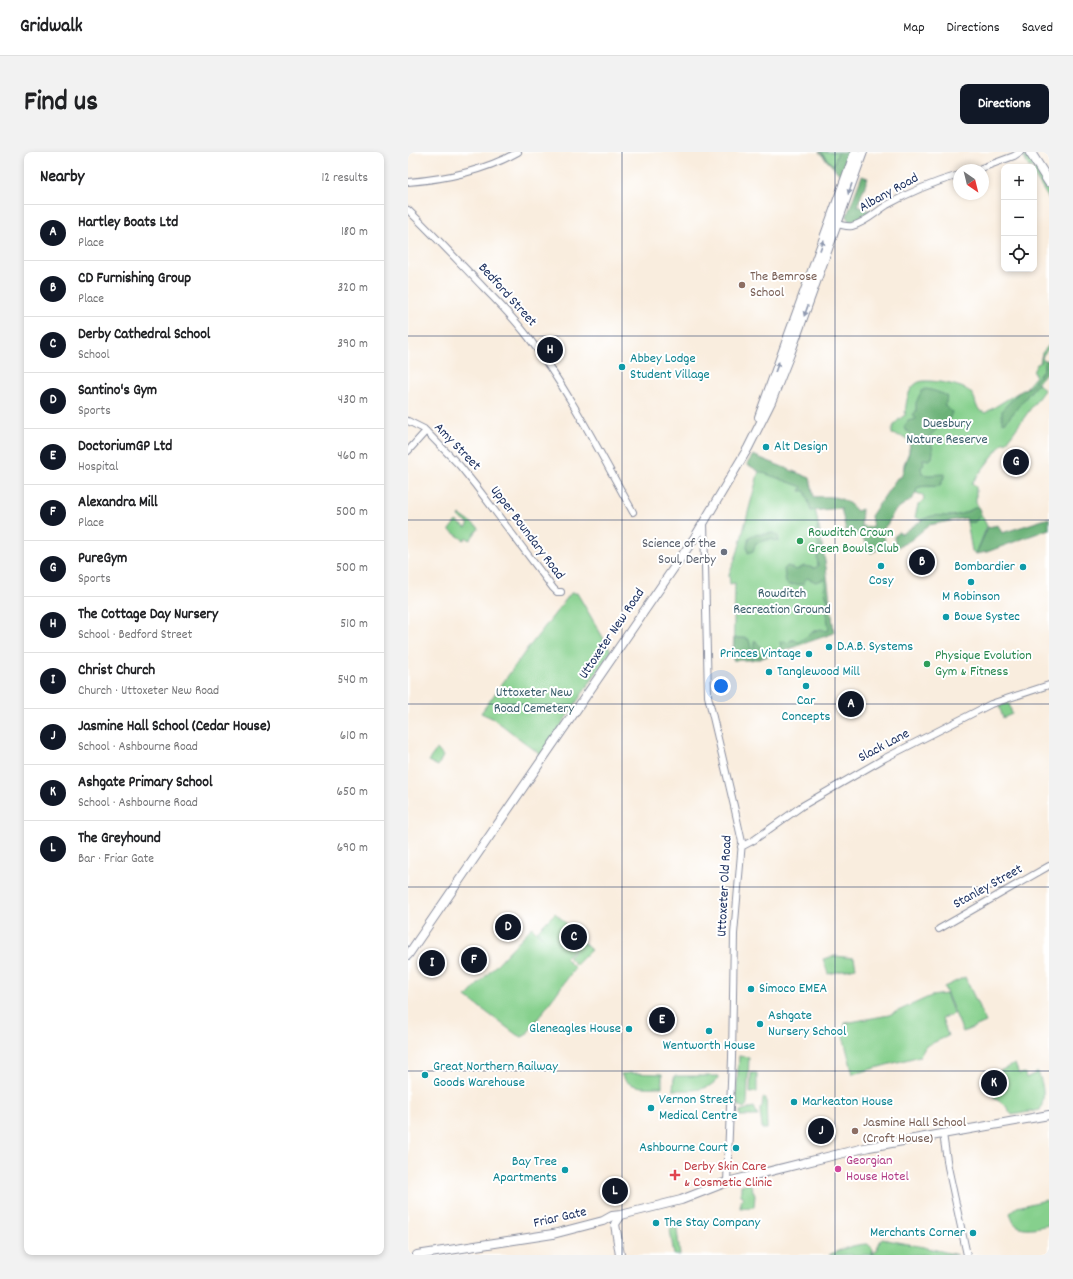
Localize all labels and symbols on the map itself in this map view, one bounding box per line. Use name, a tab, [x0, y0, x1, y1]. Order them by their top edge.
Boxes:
north arrow	[953, 164, 989, 200]
street label: Albany Road	[856, 168, 922, 218]
one-way arrow	[847, 183, 853, 195]
one-way arrow	[819, 238, 825, 250]
street label: Bedford Street	[473, 259, 541, 331]
place label: The Bemrose School	[750, 267, 817, 303]
marker: The Bemrose School	[737, 280, 747, 290]
one-way arrow	[803, 305, 809, 317]
pin: H	[537, 335, 563, 365]
place label: Abbey Lodge Student Village	[630, 349, 710, 385]
one-way arrow	[774, 360, 780, 372]
marker: Abbey Lodge Student Village	[617, 362, 627, 372]
park label: Duesbury Nature Reserve	[906, 414, 988, 450]
street label: Amy Street	[429, 418, 485, 476]
place label: Alt Design	[774, 437, 828, 457]
marker: Alt Design	[761, 442, 771, 452]
pin: G	[1003, 447, 1029, 477]
street label: Upper Boundary Road	[485, 482, 569, 584]
place label: Rowditch Crown Green Bowls Club	[808, 523, 899, 559]
place label: Science of the Soul, Derby	[642, 534, 716, 570]
marker: Rowditch Crown Green Bowls Club	[795, 536, 805, 546]
marker: Science of the Soul, Derby	[719, 547, 729, 557]
pin: B	[909, 547, 935, 577]
place label: Bombardier	[954, 557, 1016, 577]
marker: Cosy	[876, 561, 886, 571]
marker: Bombardier	[1018, 562, 1028, 572]
place label: Cosy	[869, 571, 894, 591]
marker: M Robinson	[966, 577, 976, 587]
park label: Rowditch Recreation Ground	[733, 584, 831, 620]
street label: Uttoxeter New Road	[574, 585, 650, 683]
place label: M Robinson	[942, 587, 1000, 607]
place label: Bowe Systec	[954, 607, 1020, 627]
marker: Bowe Systec	[941, 612, 951, 622]
place label: D.A.B. Systems	[837, 637, 913, 657]
marker: D.A.B. Systems	[824, 642, 834, 652]
place label: Princes Vintage	[720, 644, 801, 664]
place label: Physique Evolution Gym & Fitness	[935, 646, 1032, 682]
marker: Princes Vintage	[804, 649, 814, 659]
marker: Physique Evolution Gym & Fitness	[922, 659, 932, 669]
place label: Tanglewood Mill	[777, 662, 861, 682]
marker: Tanglewood Mill	[764, 667, 774, 677]
your location	[711, 676, 731, 696]
marker: Car Concepts	[801, 681, 811, 691]
park label: Uttoxeter New Road Cemetery	[494, 683, 575, 719]
pin: A	[838, 689, 864, 719]
place label: Car Concepts	[782, 691, 831, 727]
street label: Slack Lane	[855, 724, 913, 768]
street label: Uttoxeter Old Road	[712, 835, 738, 937]
street label: Stanley Street	[950, 860, 1026, 914]
pin: D	[495, 912, 521, 942]
pin: C	[561, 922, 587, 952]
pin: F	[461, 945, 487, 975]
pin: I	[419, 948, 445, 978]
place label: Simoco EMEA	[759, 979, 828, 999]
marker: Simoco EMEA	[746, 984, 756, 994]
pin: E	[649, 1005, 675, 1035]
place label: Ashgate Nursery School	[768, 1006, 847, 1042]
place label: Gleneagles House	[529, 1019, 621, 1039]
marker: Ashgate Nursery School	[755, 1019, 765, 1029]
marker: Gleneagles House	[624, 1024, 634, 1034]
marker: Wentworth House	[704, 1026, 714, 1036]
place label: Wentworth House	[663, 1036, 755, 1056]
place label: Great Northern Railway Goods Warehouse	[433, 1057, 558, 1093]
pin: K	[981, 1068, 1007, 1098]
marker: Great Northern Railway Goods Warehouse	[420, 1070, 430, 1080]
place label: Vernon Street Medical Centre	[659, 1090, 737, 1126]
place label: Markeaton House	[802, 1092, 893, 1112]
marker: Markeaton House	[789, 1097, 799, 1107]
marker: Vernon Street Medical Centre	[646, 1103, 656, 1113]
place label: Jasmine Hall School (Croft House)	[863, 1113, 967, 1149]
pin: J	[808, 1116, 834, 1146]
marker: Jasmine Hall School (Croft House)	[850, 1126, 860, 1136]
place label: Ashbourne Court	[639, 1138, 728, 1158]
marker: Ashbourne Court	[731, 1143, 741, 1153]
place label: Georgian House Hotel	[846, 1151, 909, 1187]
place label: Bay Tree Apartments	[493, 1152, 557, 1188]
place label: Derby Skin Care & Cosmetic Clinic	[684, 1157, 773, 1193]
marker: Georgian House Hotel	[833, 1164, 843, 1174]
marker: Bay Tree Apartments	[560, 1165, 570, 1175]
marker: Derby Skin Care & Cosmetic Clinic	[669, 1169, 681, 1181]
pin: L	[602, 1176, 628, 1206]
street label: Friar Gate	[531, 1202, 589, 1234]
place label: The Stay Company	[664, 1213, 760, 1233]
marker: The Stay Company	[651, 1218, 661, 1228]
place label: Merchants Corner	[870, 1223, 966, 1243]
marker: Merchants Corner	[968, 1228, 978, 1238]

